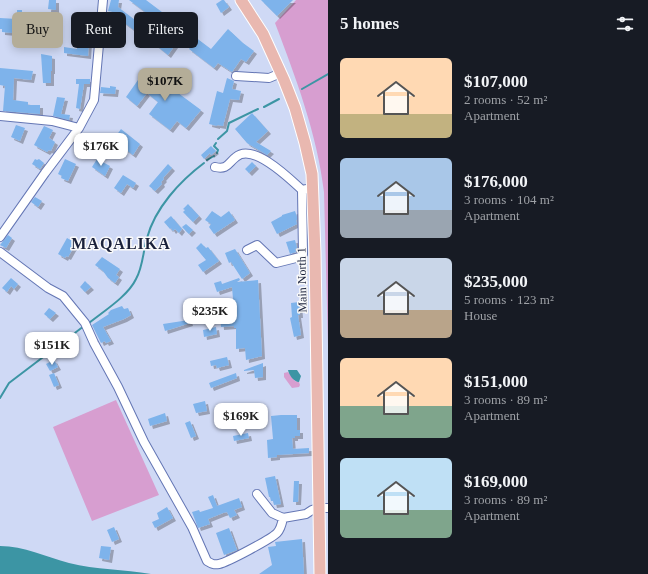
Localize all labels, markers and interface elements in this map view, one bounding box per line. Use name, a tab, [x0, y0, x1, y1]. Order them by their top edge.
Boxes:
chip: Buy	[12, 12, 63, 48]
chip: Rent	[71, 12, 126, 48]
chip: Filters	[134, 12, 198, 48]
icon: filters	[614, 13, 636, 35]
text: 5 homes	[340, 14, 399, 33]
pin: $107K	[137, 68, 193, 102]
text: $107,000	[464, 72, 528, 91]
text: $107K	[147, 73, 183, 88]
icon: home	[372, 74, 420, 122]
text: 2 rooms · 52 m²	[464, 92, 547, 107]
text: Apartment	[464, 108, 520, 123]
pin: $176K	[73, 133, 129, 167]
text: $176K	[83, 138, 119, 153]
text: $176,000	[464, 172, 528, 191]
icon: home	[372, 174, 420, 222]
text: 3 rooms · 104 m²	[464, 192, 554, 207]
text: Apartment	[464, 208, 520, 223]
district label: MAQALIKA	[71, 235, 171, 252]
street label: Main North 1	[294, 247, 310, 313]
text: $235,000	[464, 272, 528, 291]
icon: home	[372, 274, 420, 322]
text: 5 rooms · 123 m²	[464, 292, 554, 307]
pin: $235K	[182, 298, 238, 332]
text: $235K	[192, 303, 228, 318]
text: House	[464, 308, 497, 323]
pin: $151K	[24, 332, 80, 366]
text: $151K	[34, 337, 70, 352]
text: $151,000	[464, 372, 528, 391]
icon: home	[372, 374, 420, 422]
text: 3 rooms · 89 m²	[464, 392, 547, 407]
pin: $169K	[213, 403, 269, 437]
text: $169K	[223, 408, 259, 423]
text: Apartment	[464, 408, 520, 423]
text: $169,000	[464, 472, 528, 491]
icon: home	[372, 474, 420, 522]
text: 3 rooms · 89 m²	[464, 492, 547, 507]
text: Apartment	[464, 508, 520, 523]

